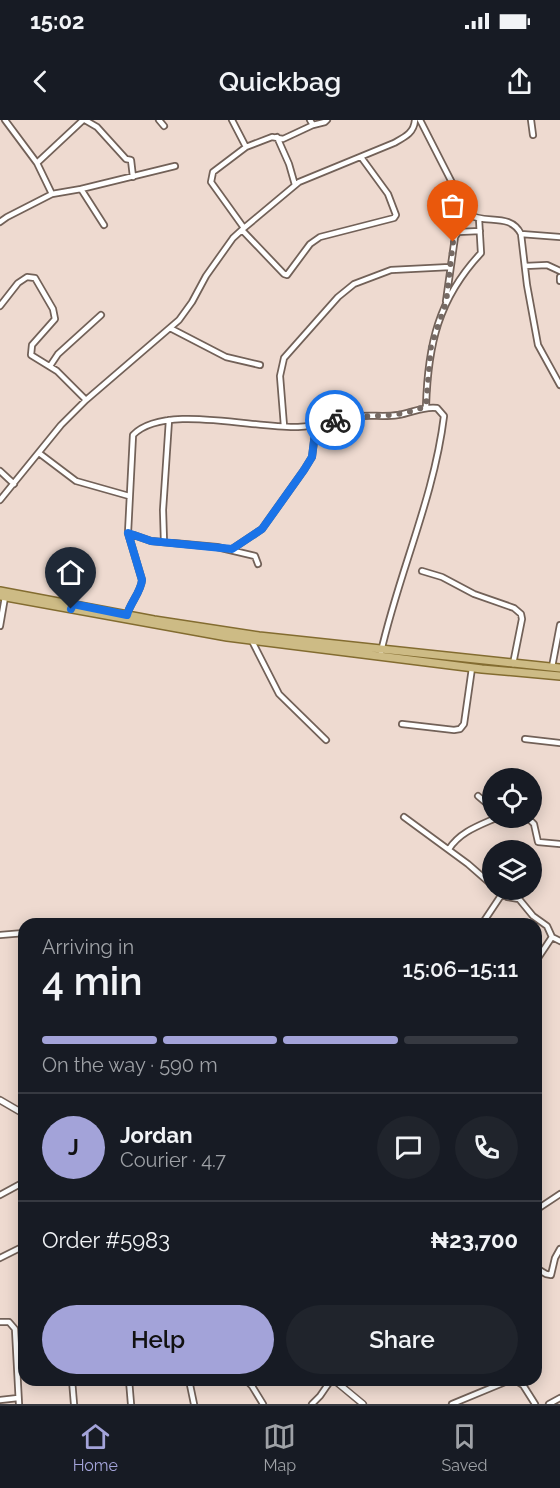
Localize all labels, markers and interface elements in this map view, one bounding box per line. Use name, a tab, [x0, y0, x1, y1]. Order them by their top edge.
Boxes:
text: 15:02	[30, 8, 84, 34]
icon: back	[24, 65, 57, 98]
icon: share	[503, 65, 536, 98]
text: Quickbag	[219, 66, 341, 97]
pin	[427, 180, 478, 242]
icon: bag	[436, 189, 469, 222]
courier	[305, 390, 365, 450]
icon: bike	[319, 404, 352, 437]
pin	[45, 547, 96, 609]
icon: home	[54, 556, 87, 589]
map controls	[482, 768, 542, 900]
button: locate	[482, 768, 542, 828]
button: layers	[482, 840, 542, 900]
text: Arriving in	[42, 935, 134, 959]
text: 15:06–15:11	[403, 956, 518, 982]
text: 4 min	[42, 958, 143, 1004]
text: On the way · 590 m	[42, 1053, 218, 1077]
button: chat	[377, 1116, 440, 1179]
button: phone	[455, 1116, 518, 1179]
text: Jordan	[120, 1122, 192, 1148]
text: J	[68, 1134, 79, 1160]
text: Courier · 4.7	[120, 1148, 226, 1172]
text: Order #5983	[42, 1227, 170, 1253]
text: ₦23,700	[430, 1227, 518, 1253]
button: Help	[42, 1305, 274, 1374]
button: Share	[286, 1305, 518, 1374]
tab: Home	[73, 1420, 118, 1475]
tab: Map	[263, 1420, 296, 1475]
tab: Saved	[442, 1420, 487, 1475]

